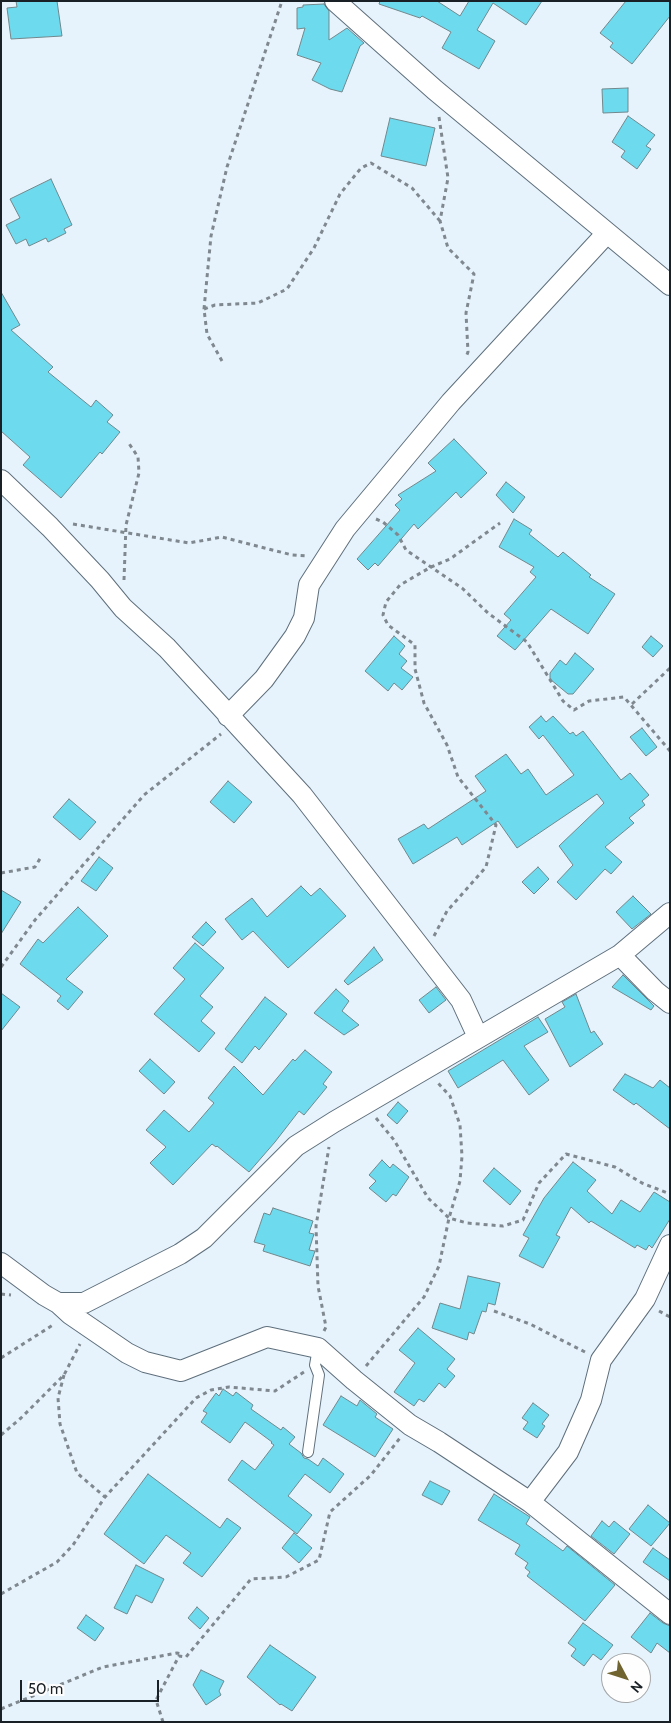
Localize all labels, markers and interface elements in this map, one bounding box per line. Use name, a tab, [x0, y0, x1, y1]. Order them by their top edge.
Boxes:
north arrow	[601, 1653, 651, 1703]
scale bar	[22, 1670, 161, 1702]
text: N	[627, 1677, 647, 1697]
text: 50 m	[28, 1680, 63, 1698]

